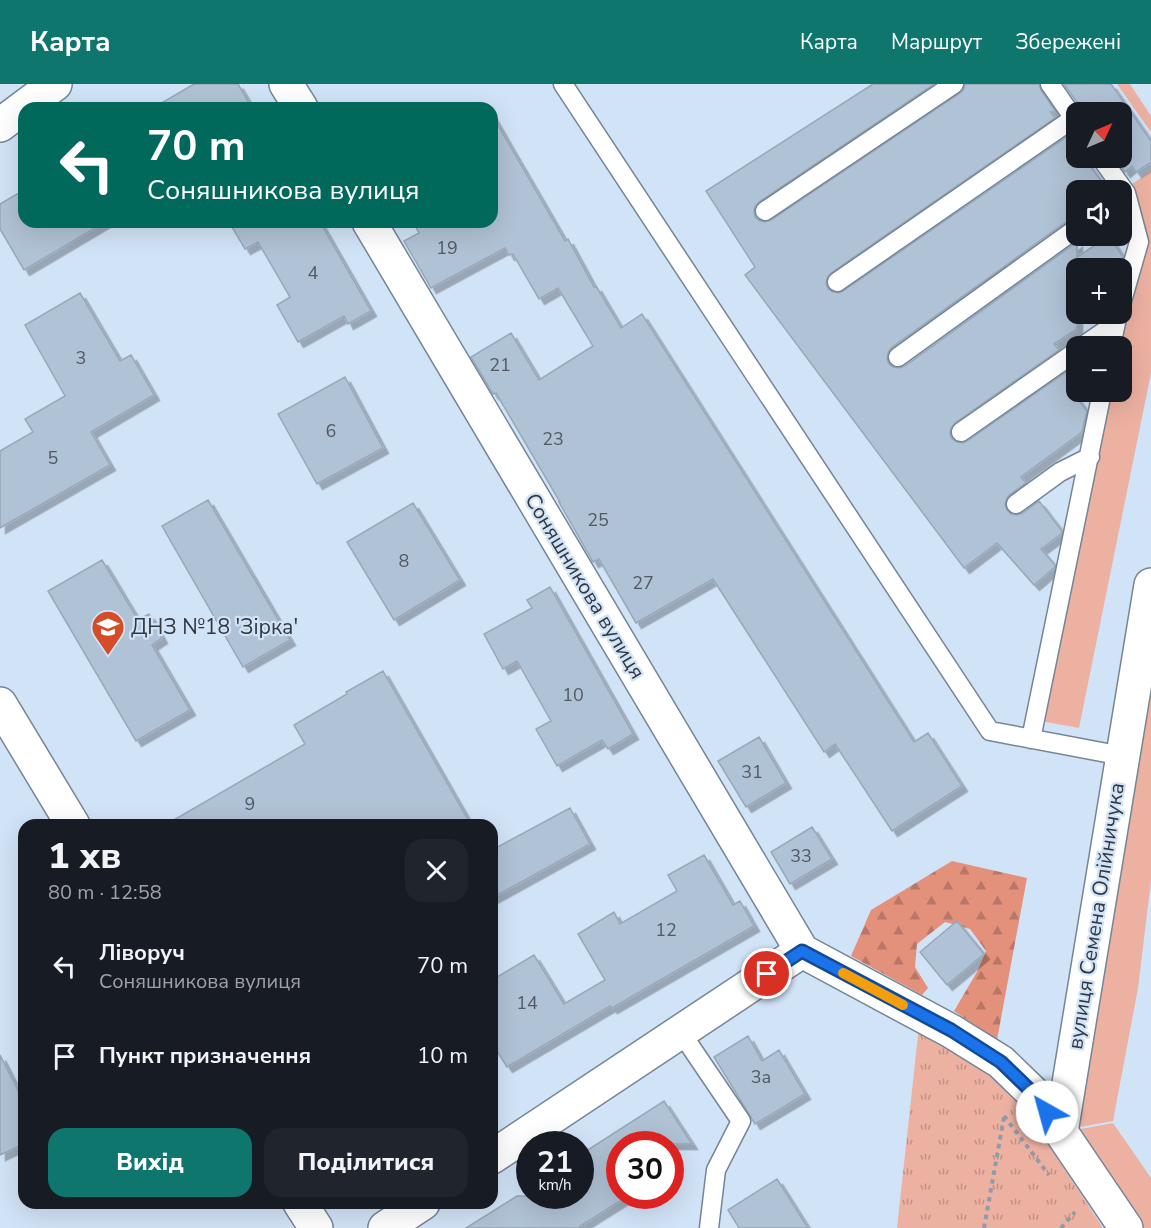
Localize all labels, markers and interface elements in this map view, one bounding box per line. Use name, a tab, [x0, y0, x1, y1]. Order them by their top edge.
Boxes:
text: Карта	[30, 23, 111, 61]
text: Карта	[800, 28, 858, 56]
text: Маршрут	[891, 28, 982, 56]
text: Збережені	[1015, 28, 1121, 56]
north arrow	[1066, 102, 1132, 168]
map controls	[1066, 102, 1132, 402]
text: 70 m	[147, 118, 246, 175]
icon: left	[48, 126, 126, 204]
text: Соняшникова вулиця	[147, 172, 420, 209]
button: sound	[1066, 180, 1132, 246]
house number: 19	[436, 236, 458, 260]
button: +	[1066, 258, 1132, 324]
house number: 4	[308, 261, 319, 285]
button: −	[1066, 336, 1132, 402]
house number: 3	[76, 346, 86, 370]
house number: 21	[489, 353, 511, 377]
house number: 6	[326, 419, 336, 443]
house number: 23	[542, 427, 564, 451]
house number: 5	[48, 446, 58, 470]
street label: Соняшникова вулиця	[518, 488, 652, 684]
house number: 25	[587, 508, 609, 532]
house number: 8	[399, 549, 409, 573]
house number: 27	[632, 571, 654, 595]
school or university icon: ДНЗ №18 'Зірка'	[90, 609, 126, 656]
place label: ДНЗ №18 'Зірка'	[131, 613, 298, 641]
house number: 10	[562, 683, 584, 707]
house number: 31	[741, 760, 763, 784]
street label: вулиця Семена Олійничука	[1061, 781, 1131, 1051]
house number: 9	[245, 792, 255, 816]
text: 1 хв	[48, 832, 121, 881]
button: close	[405, 839, 468, 902]
house number: 33	[790, 844, 812, 868]
text: 80 m · 12:58	[48, 879, 162, 906]
house number: 12	[655, 918, 677, 942]
text: Ліворуч	[99, 938, 185, 968]
pin	[741, 948, 792, 999]
icon: left	[48, 950, 81, 983]
text: 70 m	[417, 951, 468, 981]
icon: arrive	[750, 957, 783, 990]
text: Соняшникова вулиця	[99, 968, 301, 995]
house number: 14	[516, 991, 538, 1015]
icon: arrive	[48, 1040, 81, 1073]
text: Пункт призначення	[99, 1041, 311, 1071]
text: 10 m	[417, 1041, 468, 1071]
house number: 3а	[751, 1065, 771, 1089]
position arrow	[1015, 1080, 1079, 1144]
button: Вихід	[48, 1128, 252, 1197]
button: Поділитися	[264, 1128, 468, 1197]
speed limit sign: 30	[606, 1131, 684, 1209]
text: 21	[537, 1142, 573, 1183]
text: km/h	[538, 1175, 572, 1195]

